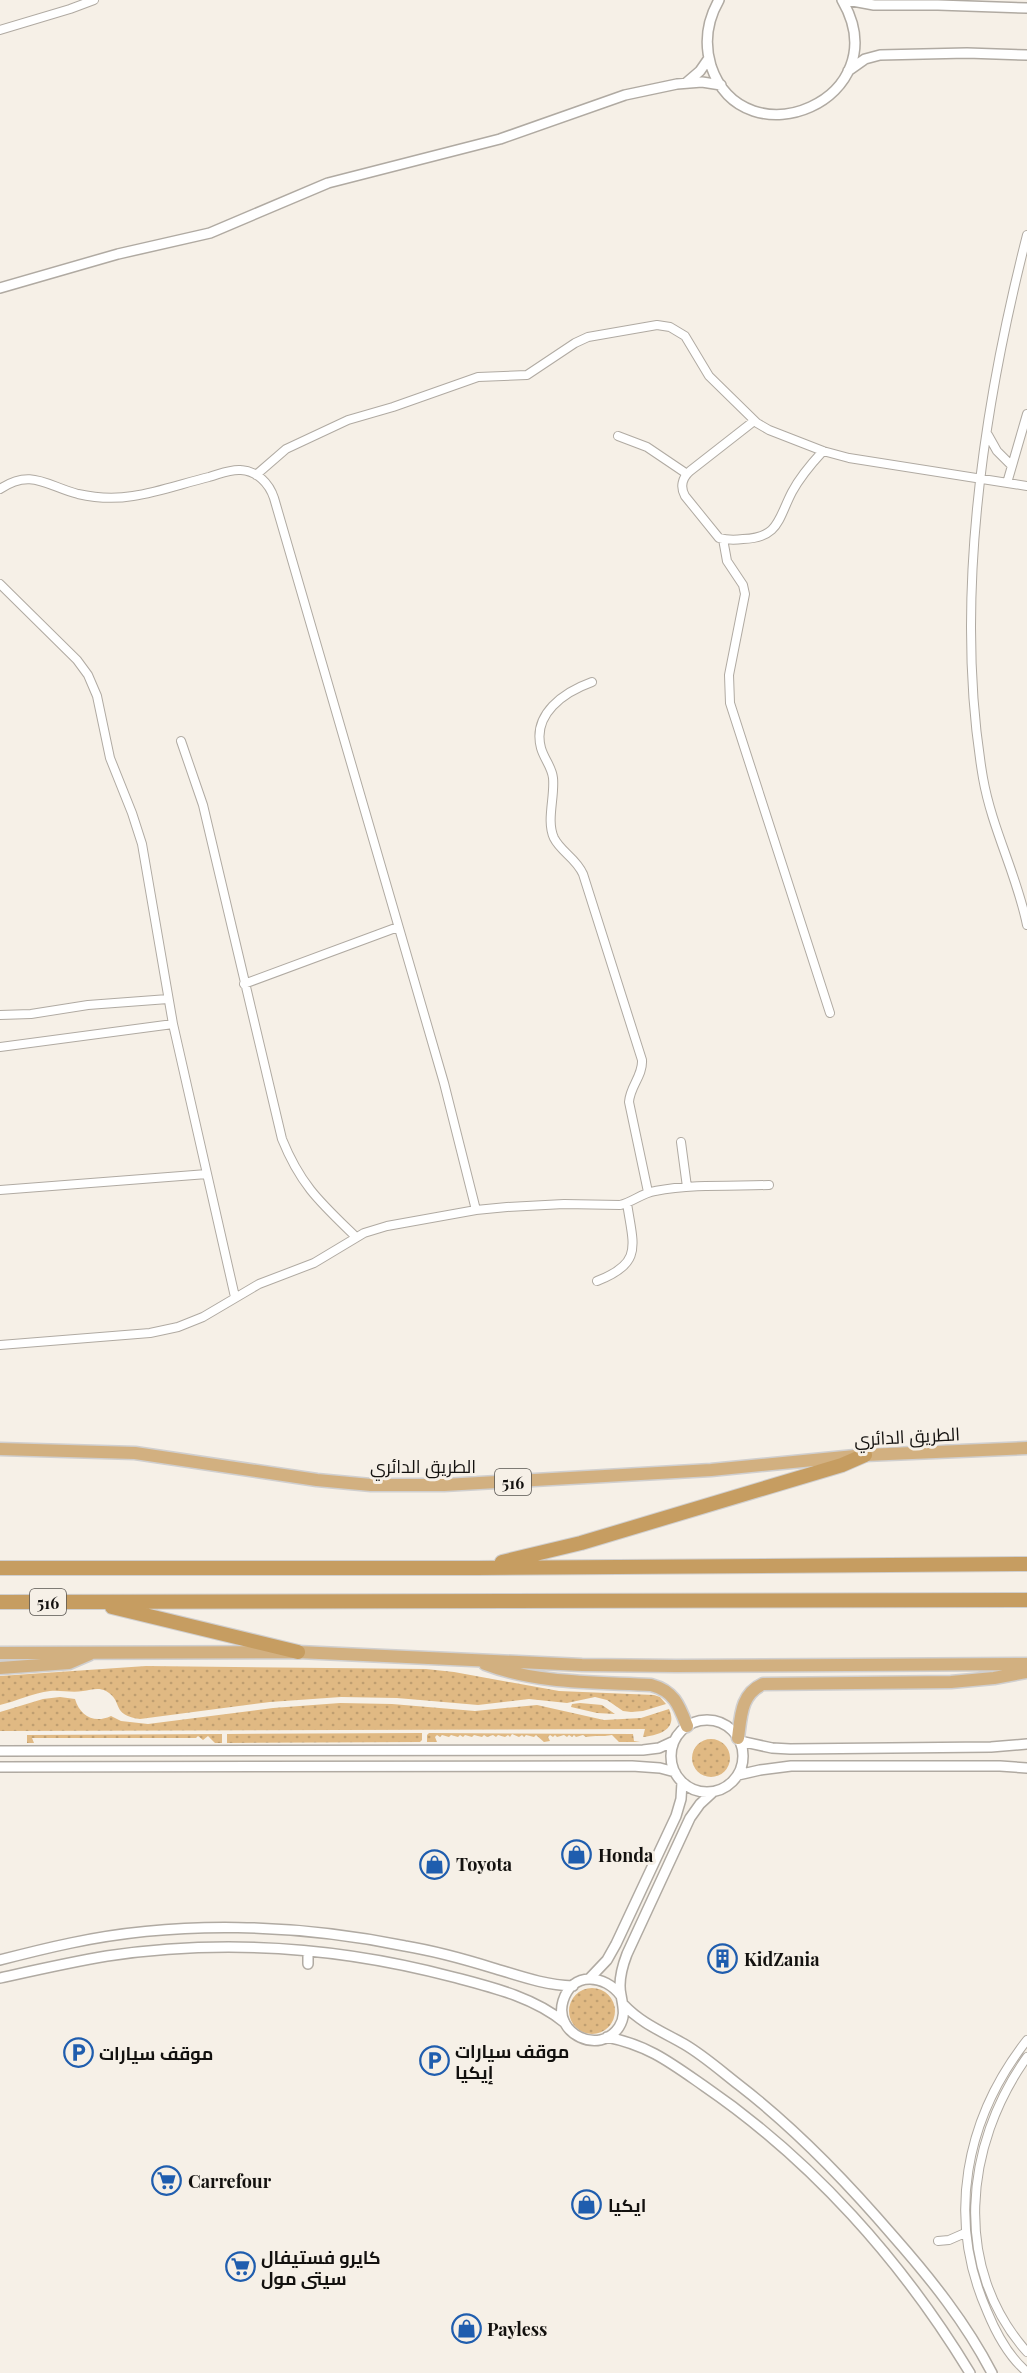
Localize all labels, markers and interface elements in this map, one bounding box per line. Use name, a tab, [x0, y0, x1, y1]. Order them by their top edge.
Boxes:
street label: الطريق الدائري	[853, 1421, 961, 1454]
street label: الطريق الدائري	[370, 1454, 476, 1481]
road number: 516	[495, 1469, 531, 1495]
road number: 516	[30, 1589, 66, 1615]
shop icon: Honda	[561, 1839, 593, 1871]
place label: Honda	[598, 1843, 654, 1867]
shop icon: Toyota	[419, 1848, 451, 1880]
place label: Toyota	[456, 1852, 513, 1876]
building icon: KidZania	[707, 1943, 739, 1975]
place label: KidZania	[744, 1947, 820, 1971]
parking icon: موقف سيارات	[62, 2037, 94, 2069]
place label: موقف سيارات إيكيا	[455, 2039, 569, 2085]
place label: موقف سيارات	[99, 2041, 213, 2065]
parking icon: موقف سيارات إيكيا	[418, 2045, 450, 2077]
supermarket icon: Carrefour	[151, 2165, 183, 2197]
place label: Carrefour	[188, 2169, 272, 2193]
shop icon: ايكيا	[571, 2189, 603, 2221]
place label: ايكيا	[608, 2193, 646, 2217]
place label: كايرو فستيفال سيتى مول	[261, 2245, 381, 2290]
supermarket icon: كايرو فستيفال سيتى مول	[224, 2251, 256, 2283]
shop icon: Payless	[450, 2313, 482, 2345]
place label: Payless	[487, 2317, 547, 2341]

